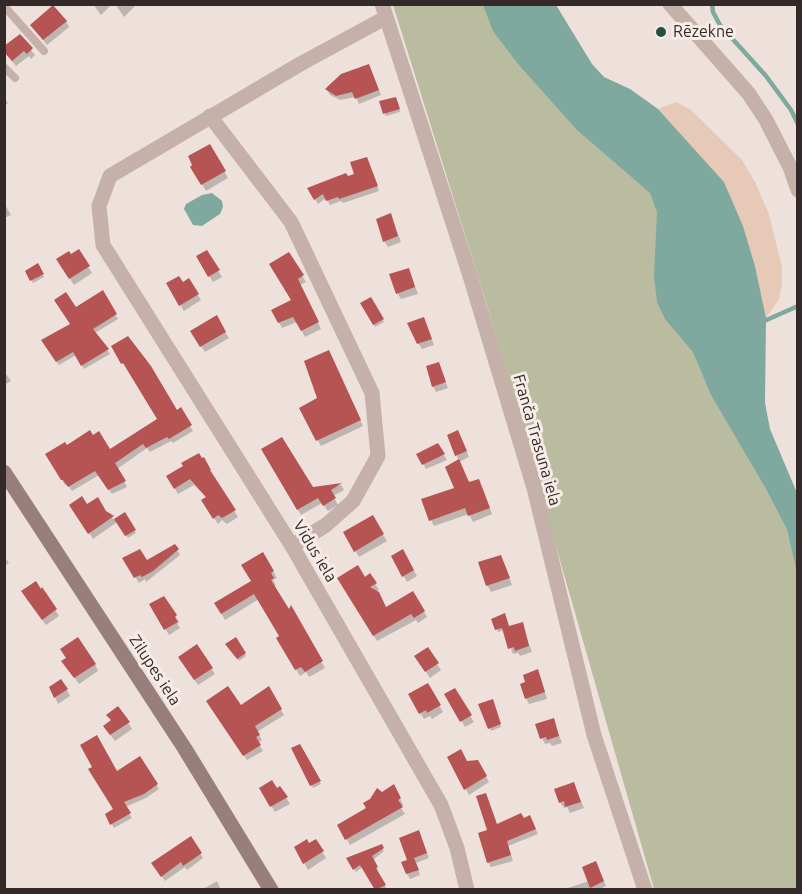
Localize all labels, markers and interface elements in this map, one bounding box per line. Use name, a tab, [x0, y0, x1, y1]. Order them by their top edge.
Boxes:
place label: Rēzekne	[673, 22, 734, 42]
marker: Rēzekne	[654, 25, 668, 39]
street label: Franča Trasuna iela	[509, 372, 565, 508]
street label: Vidus iela	[289, 517, 341, 585]
street label: Zilupes iela	[125, 631, 185, 709]

